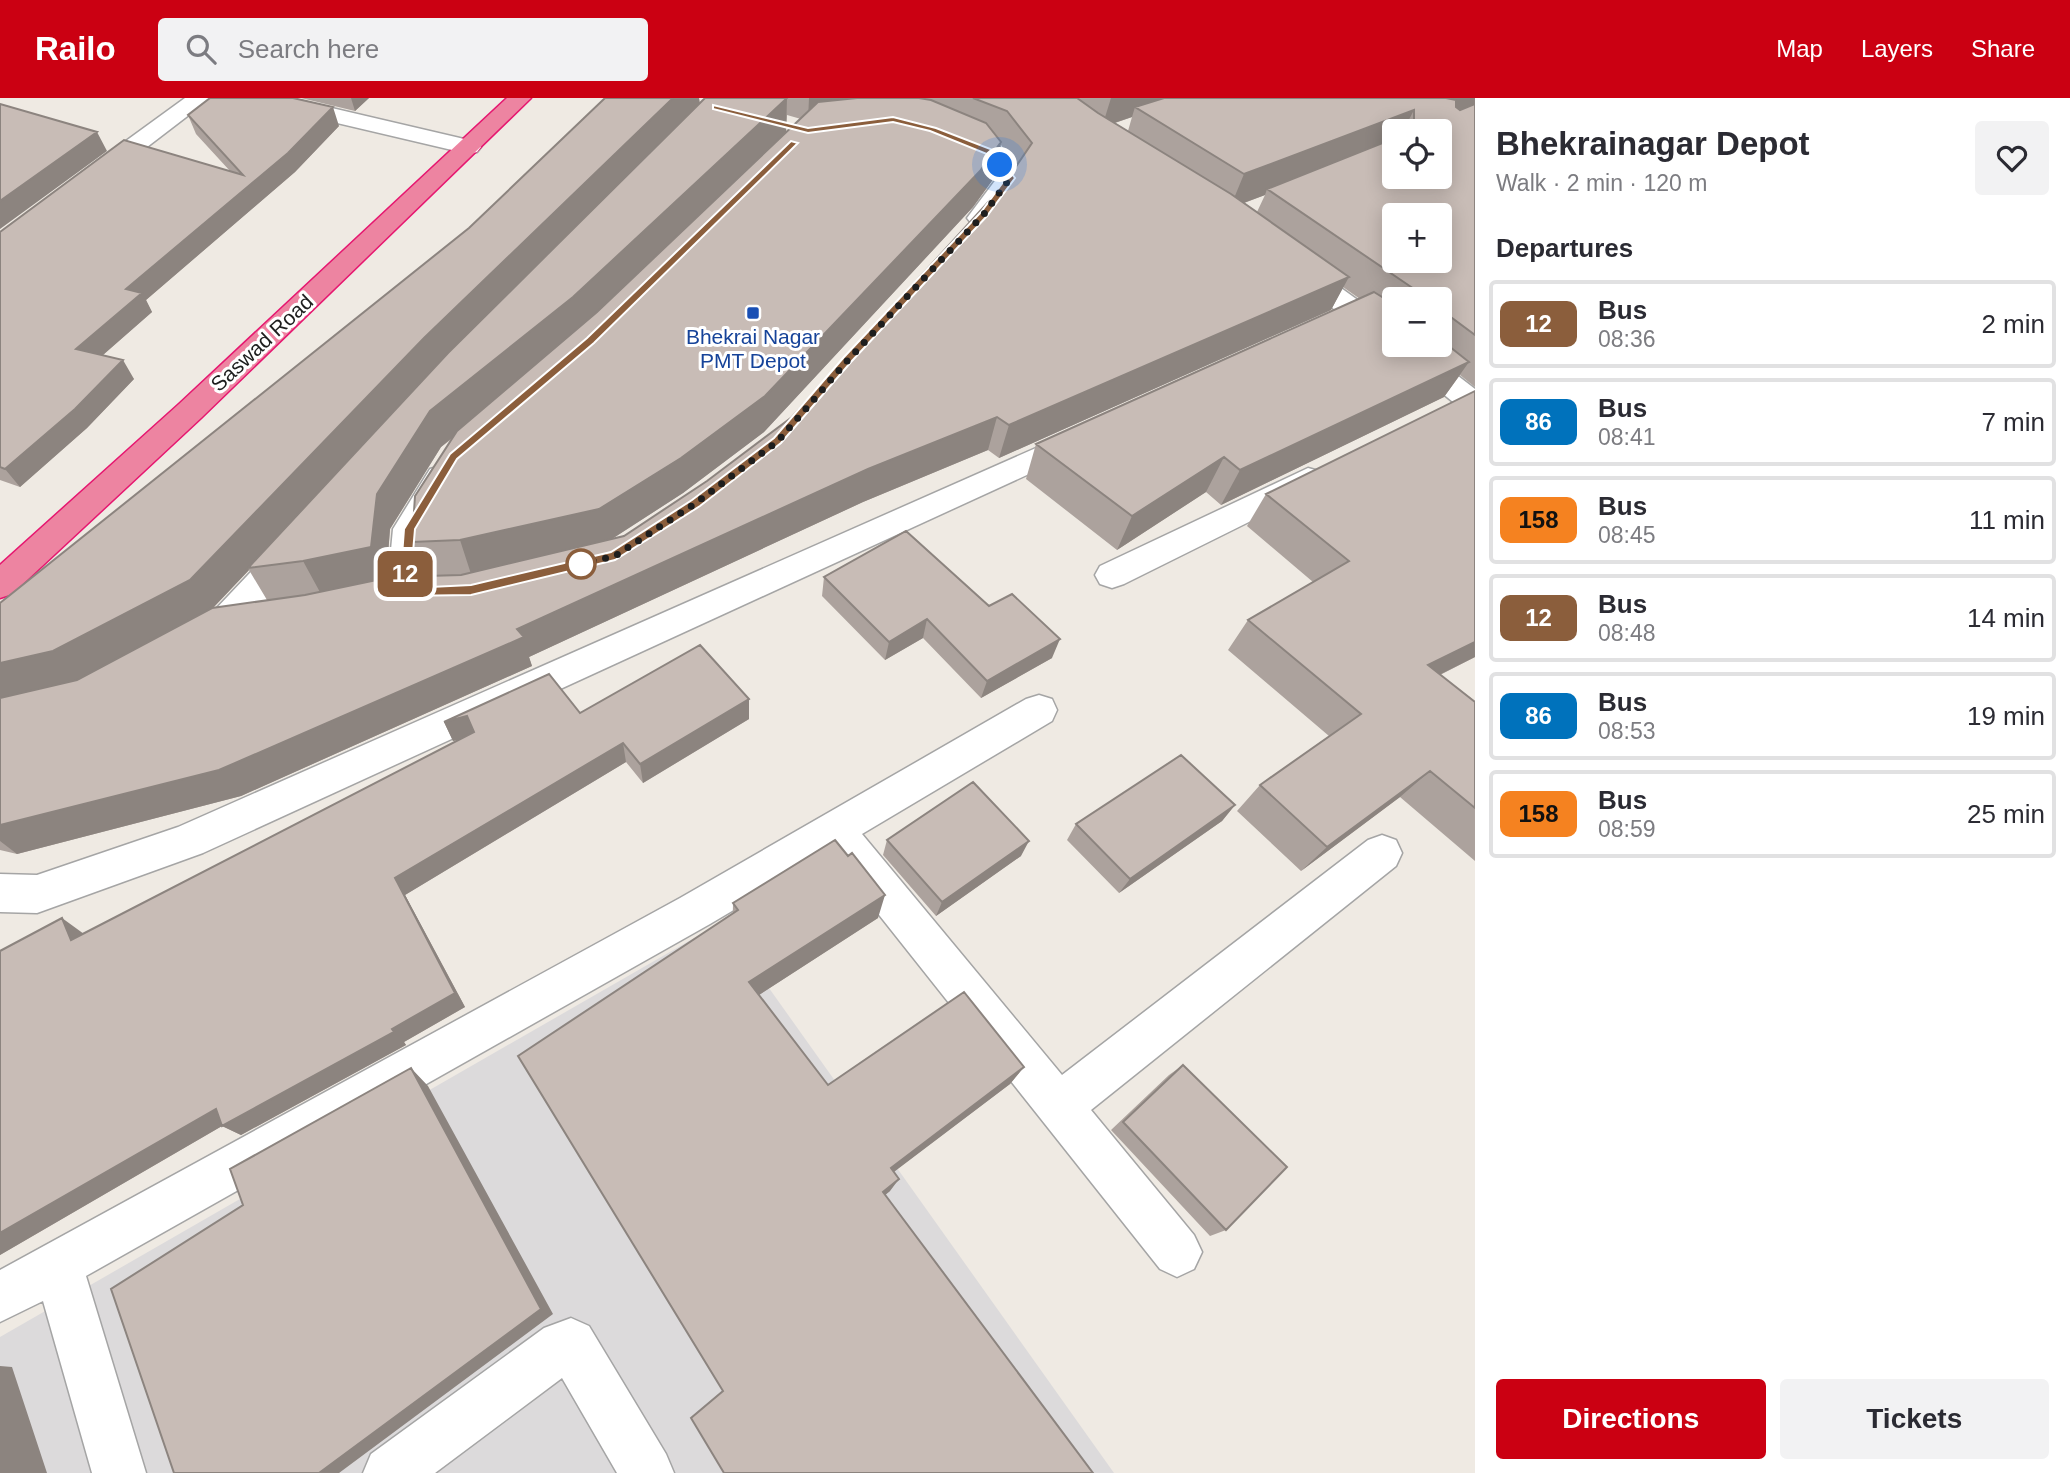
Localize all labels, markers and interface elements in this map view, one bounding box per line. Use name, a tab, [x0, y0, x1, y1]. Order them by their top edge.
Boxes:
search box	[158, 18, 648, 81]
text: Railo	[35, 30, 116, 67]
icon: search	[182, 30, 220, 68]
text: Search here	[238, 34, 379, 64]
text: Map	[1776, 35, 1823, 62]
text: Layers	[1861, 35, 1933, 62]
text: Share	[1971, 35, 2035, 62]
map controls	[1382, 119, 1452, 357]
button: locate	[1382, 119, 1452, 189]
button: heart	[1975, 121, 2049, 195]
text: Bhekrainagar Depot	[1496, 125, 1810, 162]
your location	[982, 147, 1017, 182]
text: Walk · 2 min · 120 m	[1496, 170, 1707, 196]
button: +	[1382, 203, 1452, 273]
text: Departures	[1496, 233, 1633, 263]
button: −	[1382, 287, 1452, 357]
street label: Saswad Road	[206, 290, 317, 396]
text: Bus	[1598, 295, 1647, 325]
marker: Bhekrai Nagar PMT Depot	[745, 305, 761, 321]
text: 2 min	[1981, 309, 2045, 339]
text: 12	[1525, 310, 1552, 337]
place label: Bhekrai Nagar PMT Depot	[686, 325, 820, 372]
text: 08:36	[1598, 326, 1656, 352]
text: Bus	[1598, 393, 1647, 423]
text: 7 min	[1981, 407, 2045, 437]
text: 86	[1525, 408, 1552, 435]
text: 08:41	[1598, 424, 1656, 450]
text: Bus	[1598, 491, 1647, 521]
text: 11 min	[1969, 505, 2045, 535]
text: 158	[1518, 506, 1559, 533]
text: 08:45	[1598, 522, 1656, 548]
unlabelled marker	[566, 549, 596, 579]
line badge: 12	[374, 551, 436, 597]
text: 12	[392, 560, 418, 587]
text: Bus	[1598, 589, 1647, 619]
text: 14 min	[1967, 603, 2045, 633]
text: 12	[1525, 604, 1552, 631]
text: 08:48	[1598, 620, 1656, 646]
text: Bus	[1598, 687, 1647, 717]
text: 19 min	[1967, 701, 2045, 731]
text: 86	[1525, 702, 1552, 729]
text: 08:53	[1598, 718, 1656, 744]
text: Bus	[1598, 785, 1647, 815]
text: 25 min	[1967, 799, 2045, 829]
text: 158	[1518, 800, 1559, 827]
text: 08:59	[1598, 816, 1656, 842]
button: Directions	[1496, 1379, 1766, 1459]
button: Tickets	[1780, 1379, 2049, 1459]

